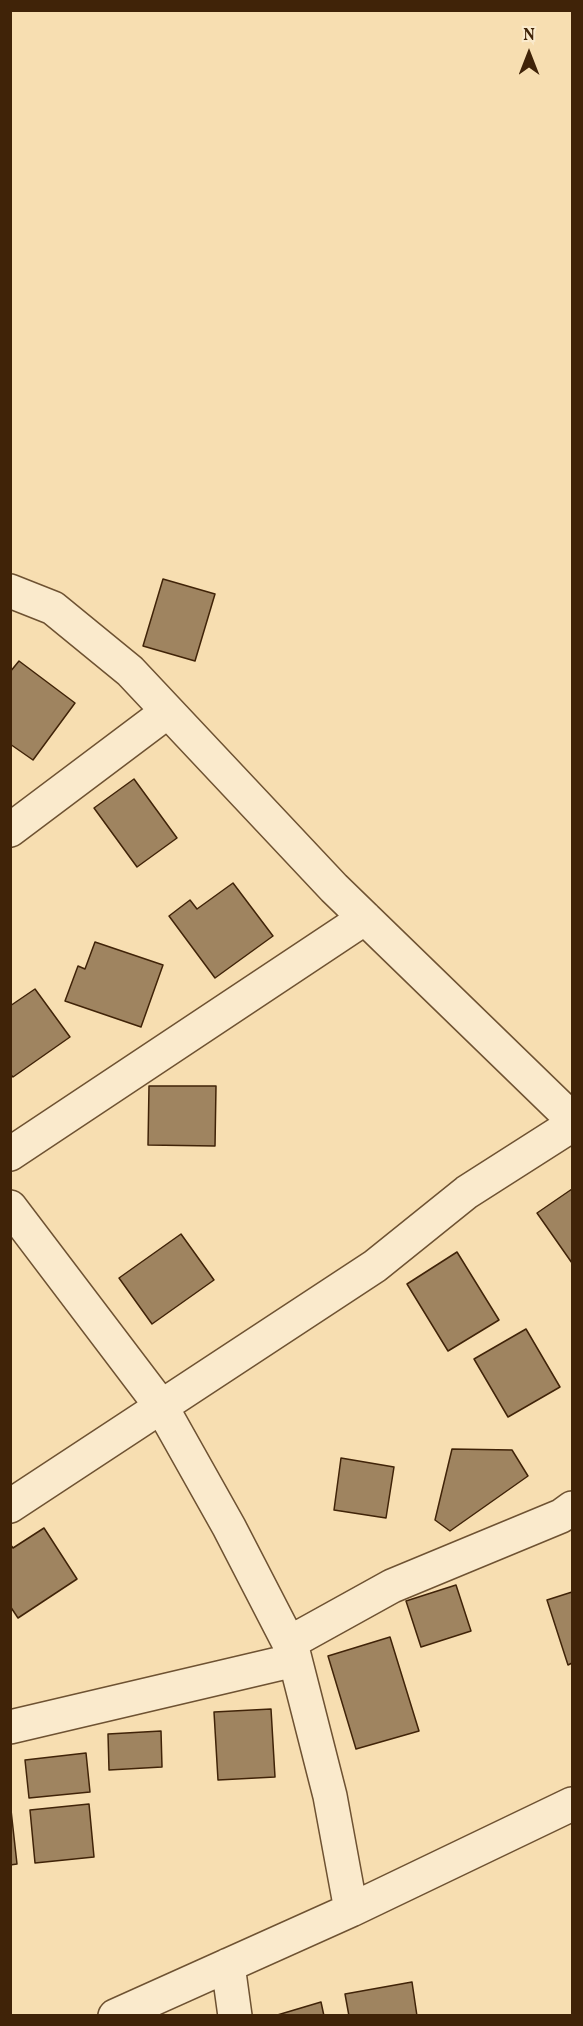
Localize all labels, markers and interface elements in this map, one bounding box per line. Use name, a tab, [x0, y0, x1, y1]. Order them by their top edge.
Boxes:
north arrow	[499, 24, 559, 84]
text: N	[523, 25, 535, 47]

